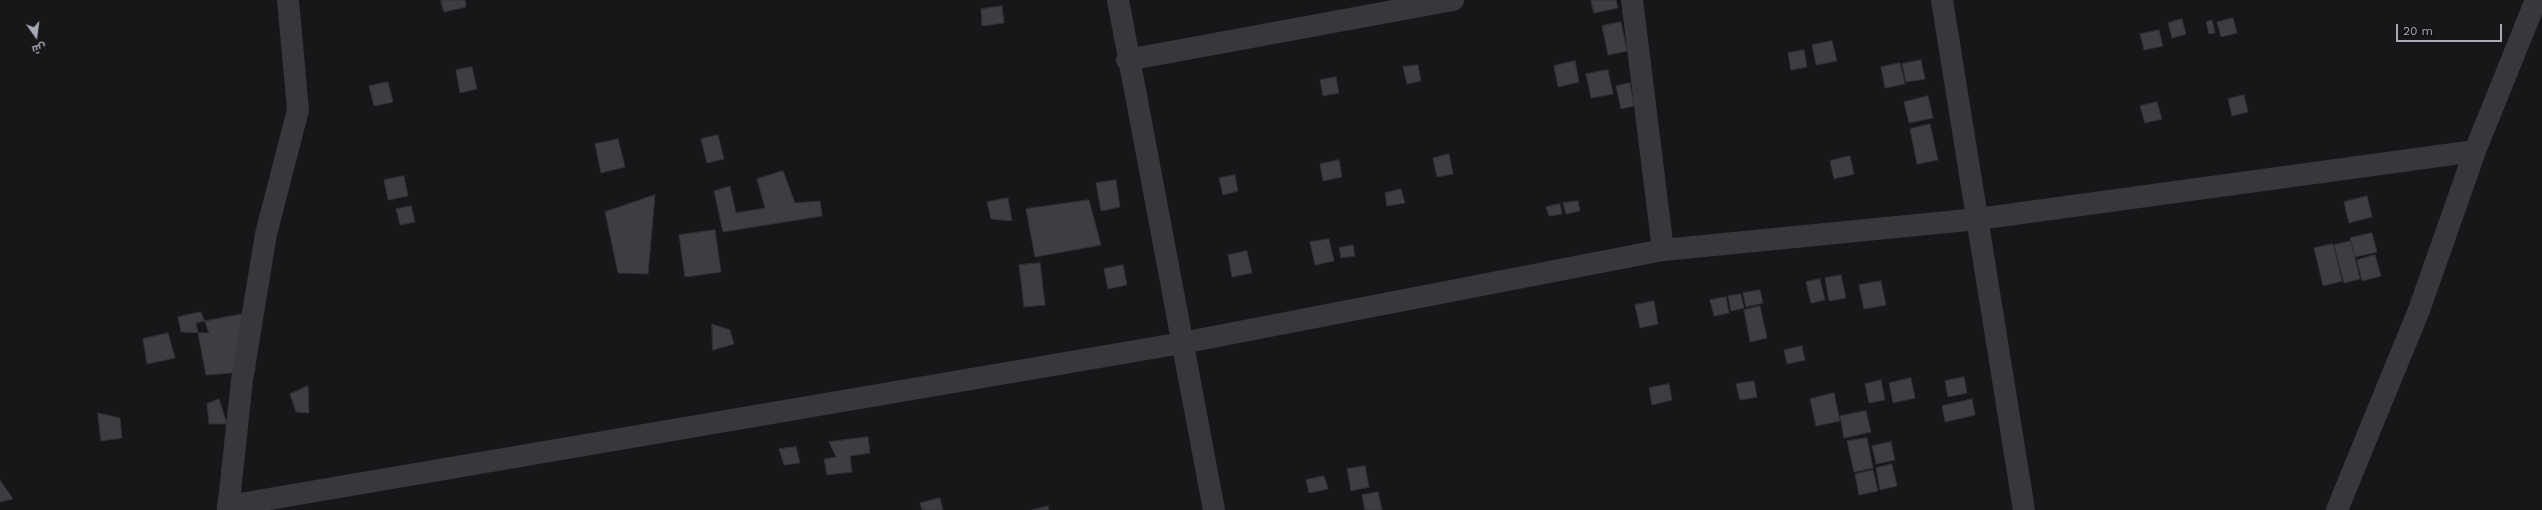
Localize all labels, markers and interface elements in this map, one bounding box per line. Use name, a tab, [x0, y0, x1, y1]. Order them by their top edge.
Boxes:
north arrow	[16, 16, 56, 56]
scale bar	[2398, 16, 2504, 42]
text: 20 m	[2403, 24, 2433, 38]
text: ش	[31, 40, 47, 56]

